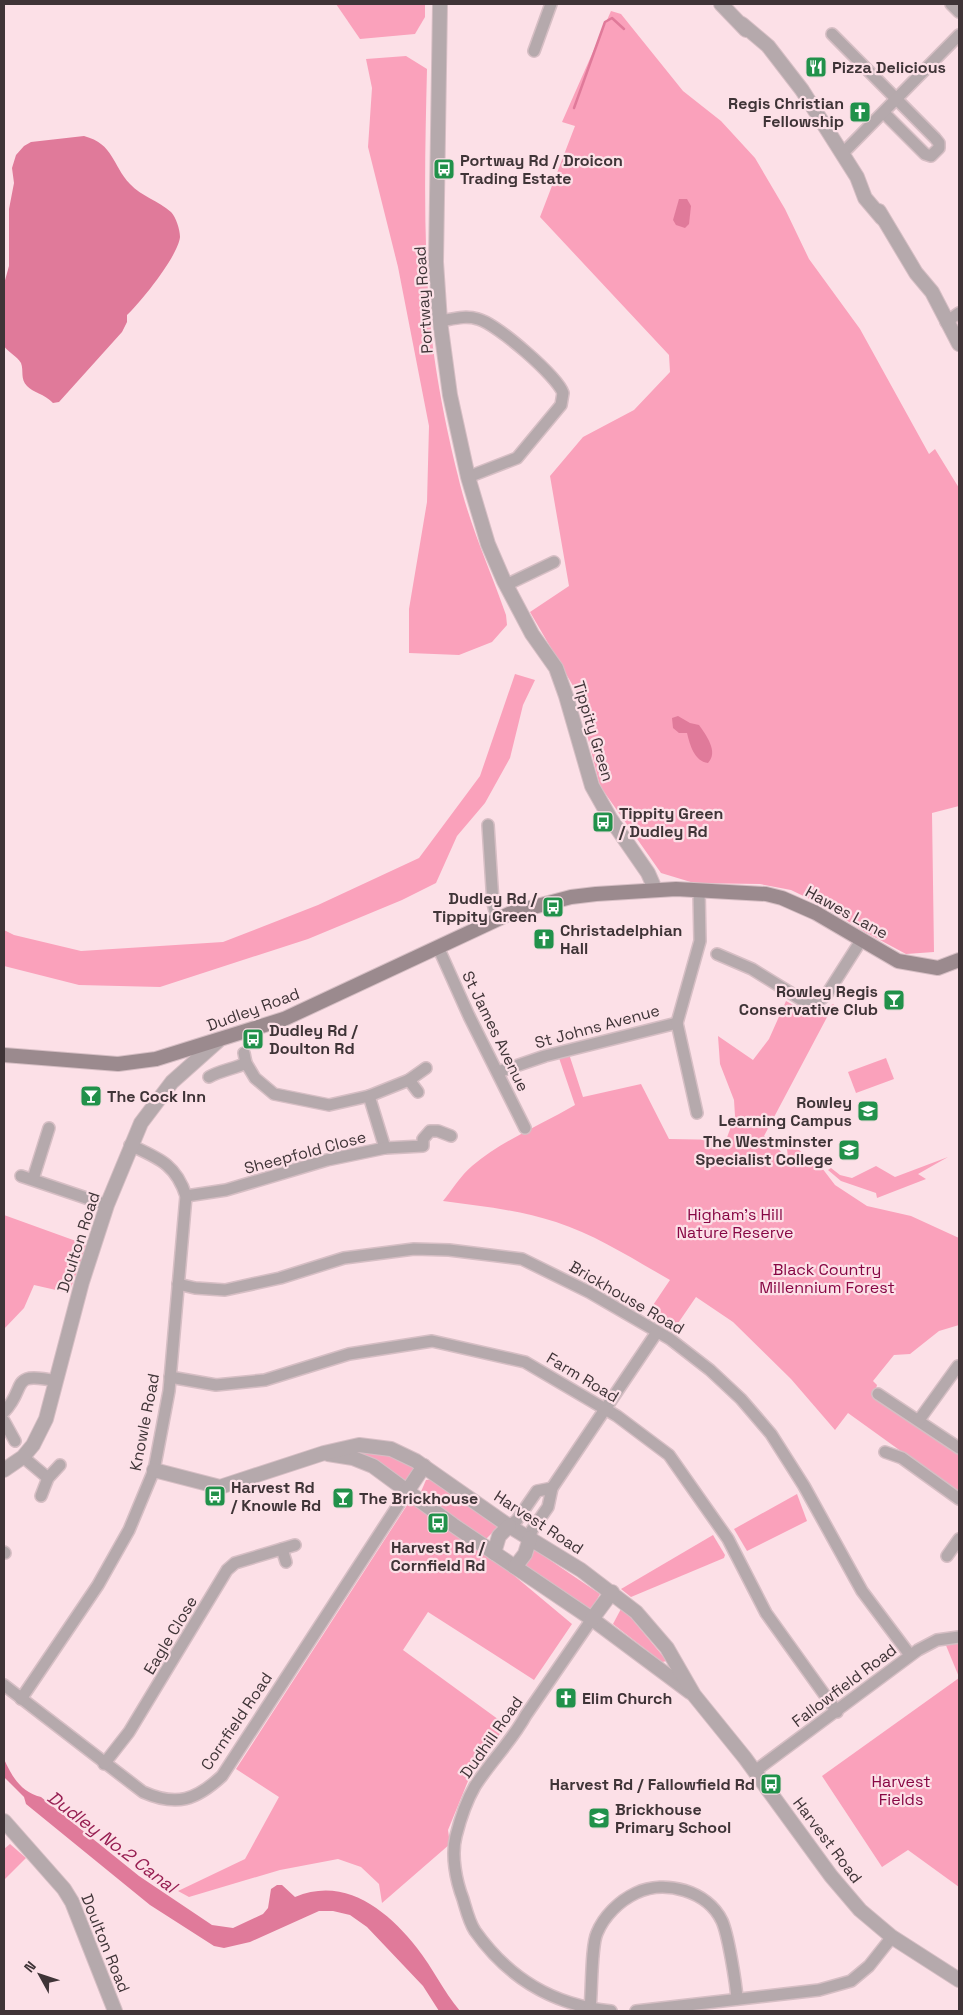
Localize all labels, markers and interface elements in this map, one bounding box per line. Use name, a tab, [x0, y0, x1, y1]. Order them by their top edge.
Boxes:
restaurant icon: Pizza Delicious	[804, 55, 828, 79]
place label: Pizza Delicious	[832, 57, 946, 78]
place label: Regis Christian Fellowship	[728, 93, 844, 132]
church icon: Regis Christian Fellowship	[848, 100, 872, 124]
place label: Portway Rd / Droicon Trading Estate	[460, 150, 623, 189]
bus stop icon: Portway Rd / Droicon Trading Estate	[432, 157, 456, 181]
street label: Portway Road	[409, 246, 438, 354]
street label: Tippity Green	[568, 678, 619, 784]
place label: Tippity Green / Dudley Rd	[618, 803, 723, 842]
bus stop icon: Tippity Green / Dudley Rd	[591, 810, 615, 834]
street label: Hawes Lane	[802, 881, 892, 944]
place label: Dudley Rd / Tippity Green	[433, 888, 538, 927]
bus stop icon: Dudley Rd / Tippity Green	[541, 895, 565, 919]
place label: Christadelphian Hall	[560, 920, 682, 959]
church icon: Christadelphian Hall	[532, 927, 556, 951]
street label: St James Avenue	[457, 967, 534, 1095]
place label: Rowley Regis Conservative Club	[739, 981, 878, 1020]
street label: Dudley Road	[204, 983, 302, 1036]
bar icon: Rowley Regis Conservative Club	[882, 988, 906, 1012]
street label: St Johns Avenue	[532, 1000, 662, 1053]
place label: Dudley Rd / Doulton Rd	[269, 1020, 359, 1059]
bus stop icon: Dudley Rd / Doulton Rd	[241, 1027, 265, 1051]
bar icon: The Cock Inn	[79, 1084, 103, 1108]
place label: The Cock Inn	[107, 1086, 206, 1107]
place label: Rowley Learning Campus	[719, 1092, 852, 1131]
school or university icon: Rowley Learning Campus	[856, 1099, 880, 1123]
street label: Sheepfold Close	[242, 1126, 368, 1179]
place label: The Westminster Specialist College	[696, 1131, 833, 1170]
school or university icon: The Westminster Specialist College	[837, 1138, 861, 1162]
street label: Doulton Road	[52, 1189, 105, 1295]
park label: Higham's Hill Nature Reserve	[676, 1204, 794, 1243]
street label: Brickhouse Road	[565, 1256, 688, 1339]
park label: Black Country Millennium Forest	[759, 1259, 895, 1298]
street label: Farm Road	[543, 1348, 623, 1407]
street label: Knowle Road	[125, 1372, 164, 1473]
place label: Harvest Rd / Knowle Rd	[230, 1477, 321, 1516]
bus stop icon: Harvest Rd / Knowle Rd	[203, 1484, 227, 1508]
bar icon: The Brickhouse	[331, 1486, 355, 1510]
street label: Harvest Road	[490, 1486, 587, 1559]
place label: The Brickhouse	[359, 1488, 478, 1509]
bus stop icon: Harvest Rd / Cornfield Rd	[426, 1511, 450, 1535]
place label: Harvest Rd / Cornfield Rd	[391, 1537, 486, 1576]
street label: Eagle Close	[139, 1592, 202, 1678]
street label: Fallowfield Road	[788, 1639, 901, 1732]
street label: Cornfield Road	[196, 1668, 277, 1774]
church icon: Elim Church	[554, 1686, 578, 1710]
place label: Elim Church	[582, 1688, 672, 1709]
street label: Dudhill Road	[455, 1692, 527, 1782]
park label: Harvest Fields	[871, 1771, 931, 1810]
bus stop icon: Harvest Rd / Fallowfield Rd	[759, 1772, 783, 1796]
place label: Harvest Rd / Fallowfield Rd	[550, 1774, 755, 1795]
water label: Dudley No.2 Canal	[43, 1785, 184, 1899]
street label: Harvest Road	[788, 1793, 867, 1888]
place label: Brickhouse Primary School	[615, 1799, 731, 1838]
school or university icon: Brickhouse Primary School	[587, 1806, 611, 1830]
street label: Doulton Road	[76, 1891, 135, 1996]
north arrow	[15, 1950, 65, 2000]
text: N	[20, 1957, 40, 1976]

